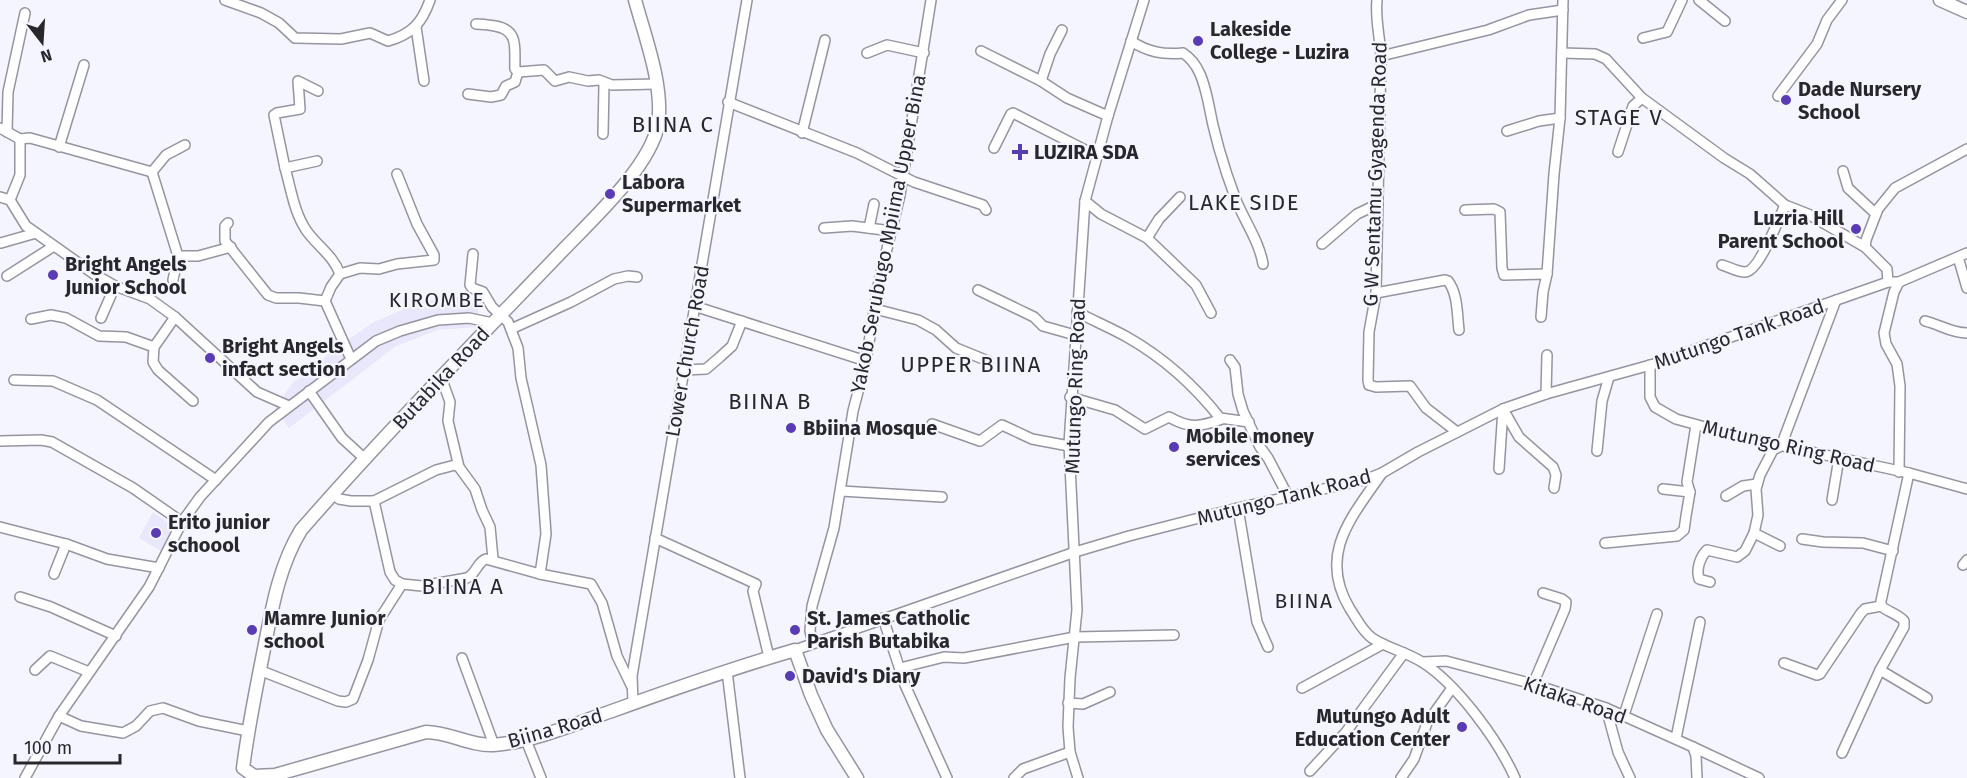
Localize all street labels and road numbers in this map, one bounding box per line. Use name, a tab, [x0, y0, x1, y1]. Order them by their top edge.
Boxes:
street label: G W Sentamu Gyagenda Road	[1358, 41, 1392, 307]
street label: Yakob Serubugo Mpiima Upper Bina	[845, 73, 931, 395]
street label: Lower Church Road	[660, 263, 714, 439]
street label: Mutungo Tank Road	[1651, 294, 1827, 374]
street label: Mutungo Ring Road	[1060, 298, 1090, 474]
street label: Butabika Road	[387, 322, 495, 434]
street label: Mutungo Ring Road	[1700, 414, 1878, 478]
street label: Mutungo Tank Road	[1195, 464, 1373, 530]
street label: Kitaka Road	[1520, 671, 1630, 729]
street label: Biina Road	[505, 703, 605, 753]

